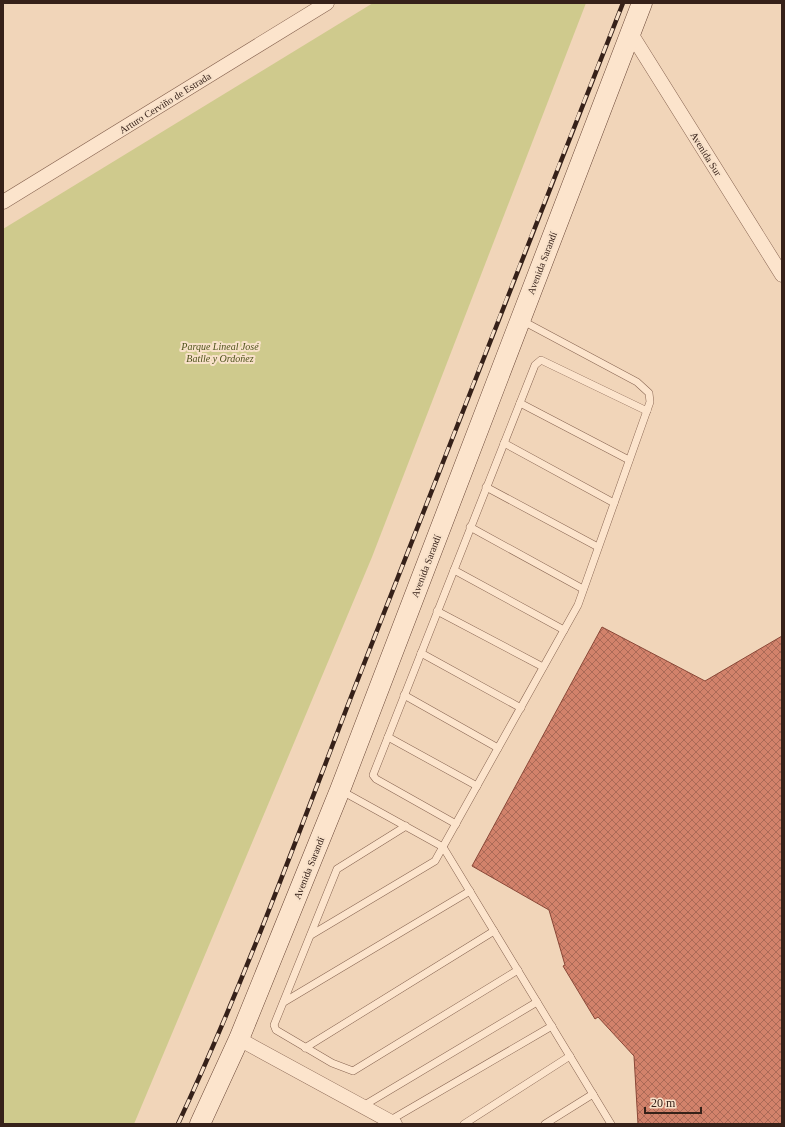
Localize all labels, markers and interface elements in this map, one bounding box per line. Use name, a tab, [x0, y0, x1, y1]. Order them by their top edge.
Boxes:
street label: Arturo Cerviño de Estrada	[117, 70, 213, 136]
street label: Avenida Sur	[688, 130, 724, 178]
street label: Avenida Sarandí	[525, 230, 559, 296]
park label: Parque Lineal José Batlle y Ordoñez	[180, 341, 259, 364]
street label: Avenida Sarandí	[409, 533, 443, 599]
street label: Avenida Sarandí	[292, 835, 327, 901]
scale bar	[645, 1089, 701, 1115]
text: 20 m	[651, 1096, 676, 1110]

